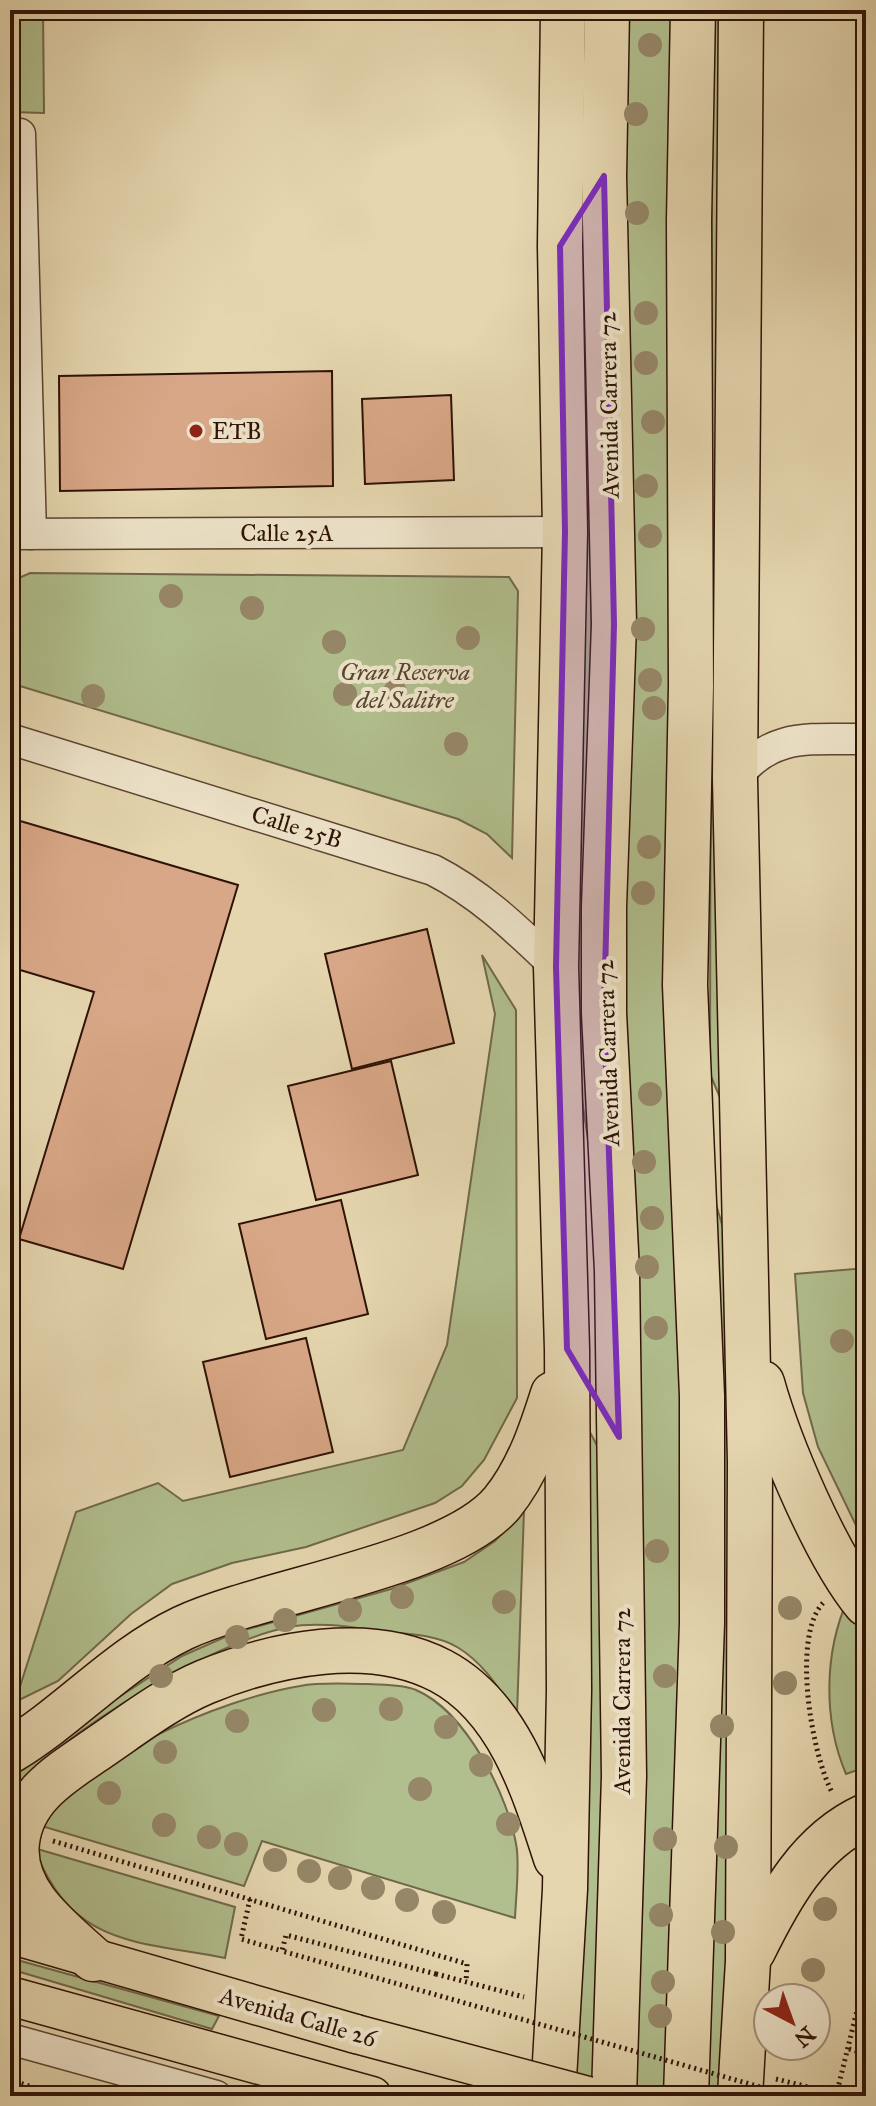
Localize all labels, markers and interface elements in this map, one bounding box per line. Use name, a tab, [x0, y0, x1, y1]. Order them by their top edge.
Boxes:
street label: Avenida Carrera 72	[592, 311, 626, 500]
place label: ETB	[212, 416, 262, 446]
marker: ETB	[187, 422, 205, 440]
street label: Calle 25A	[240, 518, 334, 548]
park label: Gran Reserva del Salitre	[340, 657, 470, 715]
street label: Calle 25B	[248, 799, 346, 855]
street label: Avenida Carrera 72	[590, 959, 626, 1148]
street label: Avenida Carrera 72	[607, 1608, 637, 1795]
street label: Avenida Calle 26	[215, 1980, 381, 2054]
north arrow	[752, 1982, 832, 2062]
text: N	[789, 2020, 821, 2053]

